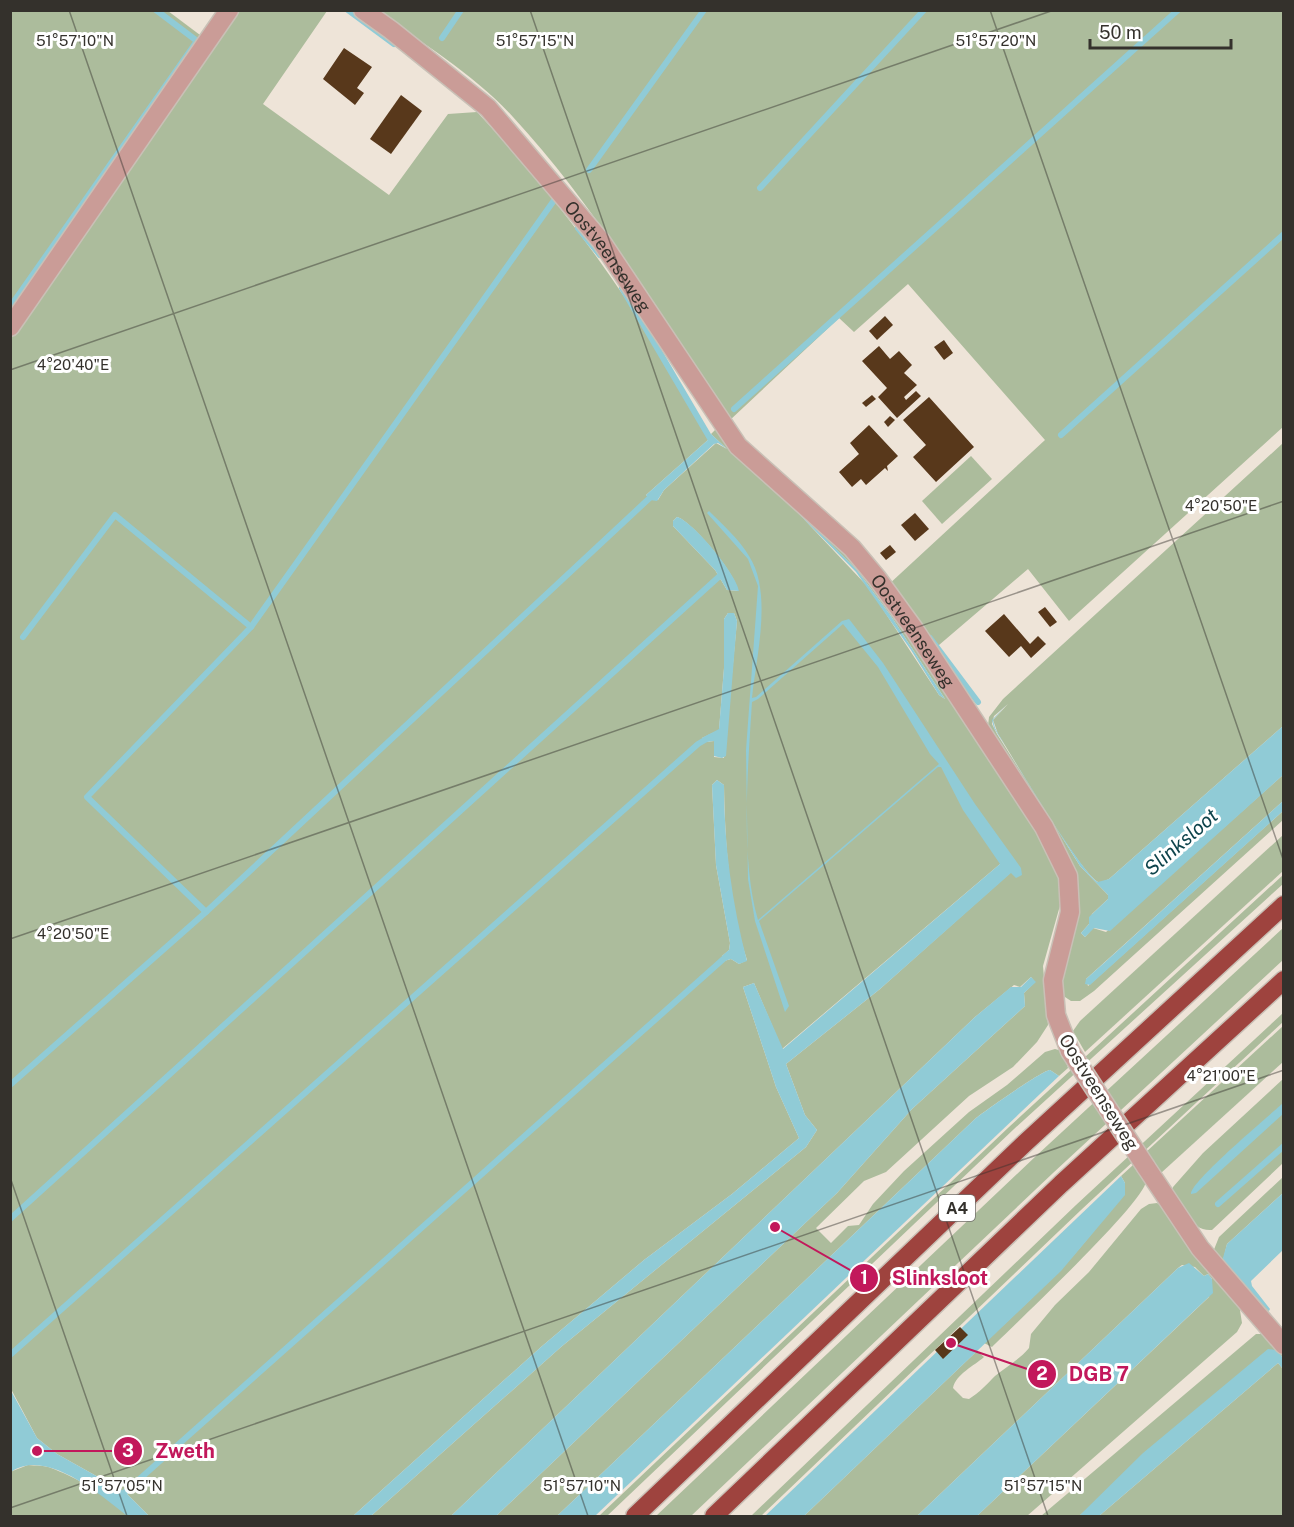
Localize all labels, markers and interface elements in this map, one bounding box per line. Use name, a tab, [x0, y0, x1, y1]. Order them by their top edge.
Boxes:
scale bar	[1090, 12, 1231, 50]
text: 50 m	[1099, 22, 1142, 43]
text: 51°57'10"N	[36, 32, 114, 49]
text: 51°57'15"N	[496, 32, 574, 49]
text: 51°57'20"N	[956, 32, 1036, 49]
street label: Oostveenseweg	[561, 196, 656, 316]
text: 4°20'40"E	[37, 356, 109, 373]
text: 4°20'50"E	[1185, 497, 1257, 514]
street label: Oostveenseweg	[867, 570, 960, 691]
water label: Slinksloot	[1139, 803, 1223, 880]
text: 4°20'50"E	[37, 925, 109, 942]
street label: Oostveenseweg	[1055, 1030, 1143, 1154]
text: 4°21'00"E	[1186, 1067, 1256, 1084]
road number: A4	[939, 1195, 975, 1221]
callout: Slinksloot	[849, 1259, 1000, 1297]
text: Slinksloot	[892, 1266, 988, 1290]
text: 1	[860, 1267, 868, 1288]
callout: DGB 7	[1027, 1355, 1141, 1393]
text: DGB 7	[1069, 1362, 1129, 1386]
text: 2	[1036, 1363, 1048, 1384]
callout: Zweth	[113, 1432, 227, 1470]
text: Zweth	[155, 1439, 215, 1463]
text: 3	[122, 1440, 134, 1461]
text: 51°57'05"N	[81, 1477, 163, 1494]
text: 51°57'10"N	[543, 1477, 621, 1494]
text: 51°57'15"N	[1004, 1477, 1082, 1494]

